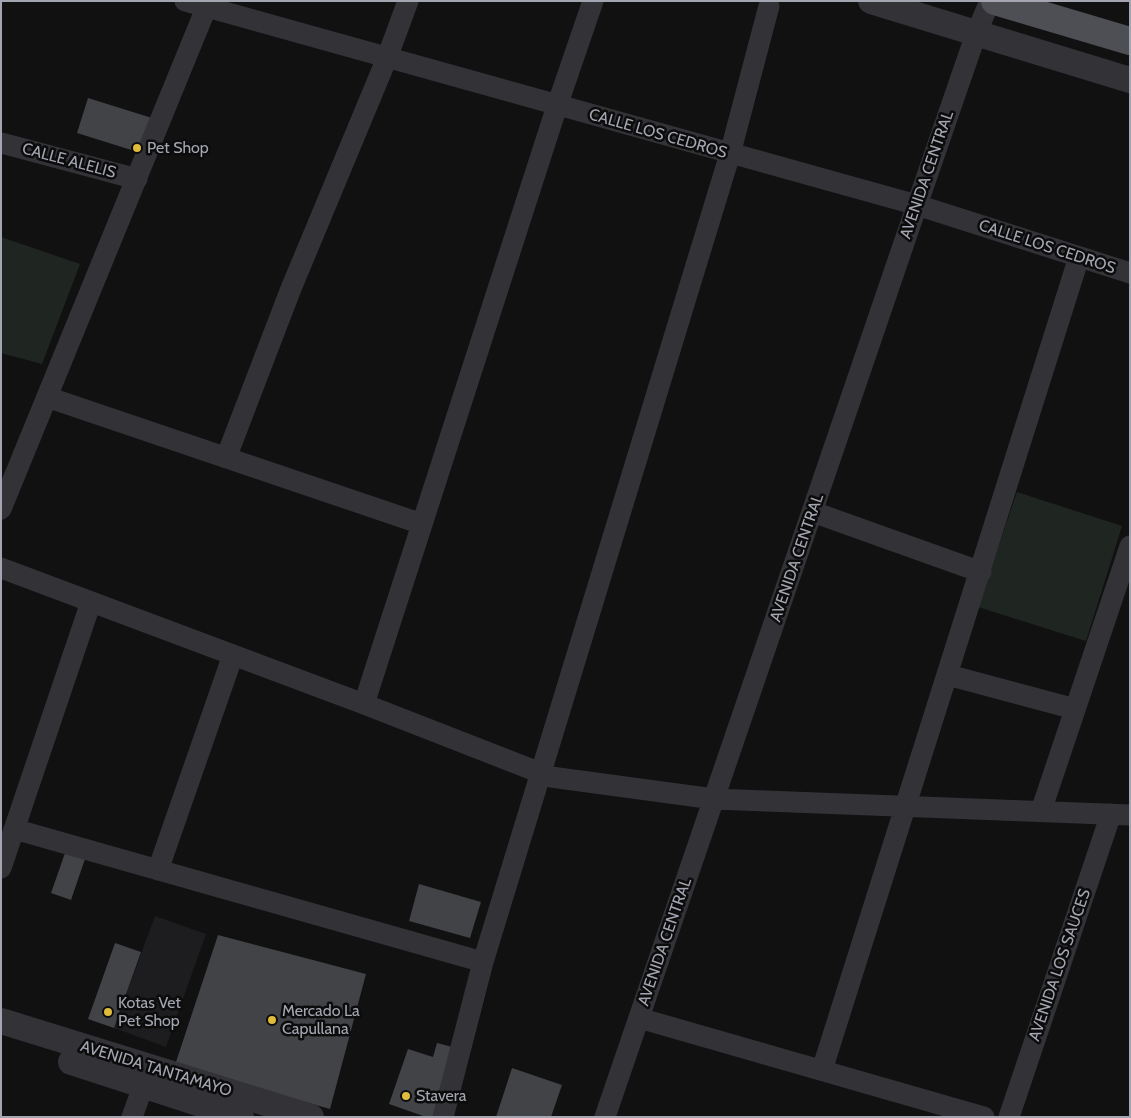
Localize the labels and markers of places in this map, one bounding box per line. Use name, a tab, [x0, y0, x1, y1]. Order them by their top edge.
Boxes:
place label: Pet Shop	[147, 138, 209, 158]
marker: Pet Shop	[131, 142, 143, 154]
place label: Kotas Vet Pet Shop	[118, 993, 181, 1031]
place label: Mercado La Capullana	[282, 1001, 360, 1039]
marker: Kotas Vet Pet Shop	[102, 1006, 114, 1018]
marker: Mercado La Capullana	[266, 1014, 278, 1026]
place label: Stavera	[416, 1086, 466, 1106]
marker: Stavera	[400, 1090, 412, 1102]

